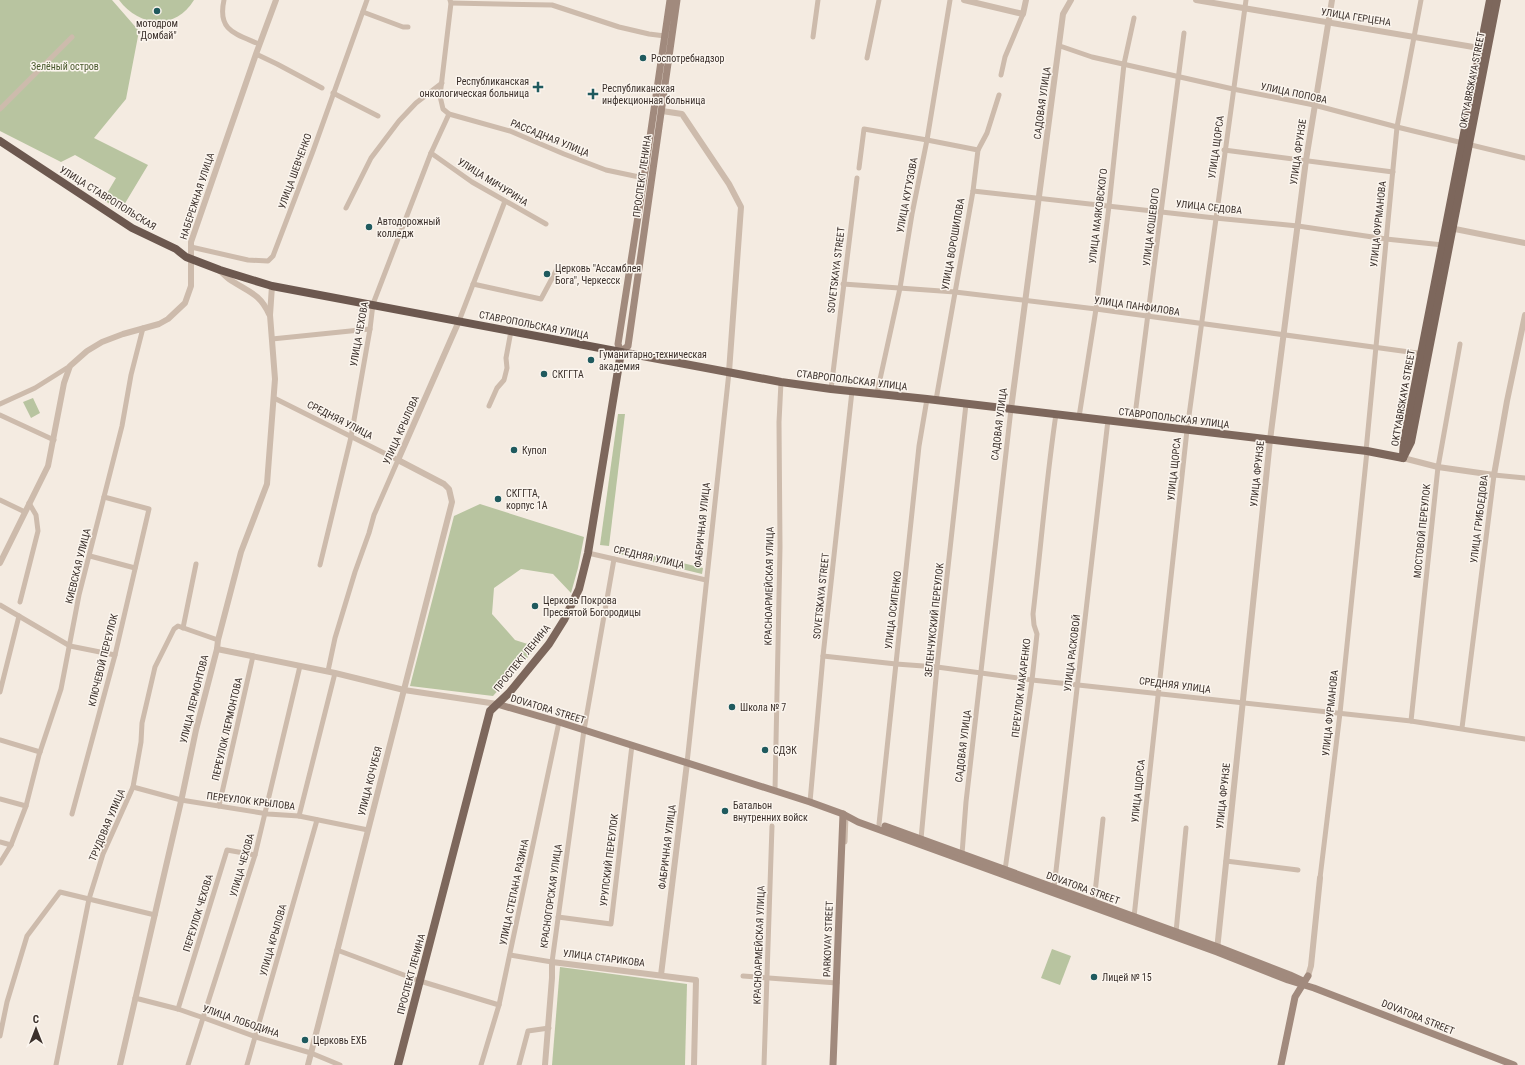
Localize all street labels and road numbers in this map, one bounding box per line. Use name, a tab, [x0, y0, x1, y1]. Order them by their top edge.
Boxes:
street label: УЛИЦА ГЕРЦЕНА	[1320, 6, 1392, 28]
street label: OKTYABRSKAYA STREET	[1457, 31, 1487, 129]
street label: САДОВАЯ УЛИЦА	[1031, 66, 1053, 140]
street label: УЛИЦА ПОПОВА	[1260, 81, 1329, 105]
street label: УЛИЦА ЩОРСА	[1206, 115, 1226, 179]
street label: РАССАДНАЯ УЛИЦА	[509, 117, 591, 159]
street label: УЛИЦА ФРУНЗЕ	[1287, 118, 1308, 186]
street label: УЛИЦА ШЕВЧЕНКО	[276, 132, 314, 210]
street label: ПРОСПЕКТ ЛЕНИНА	[631, 134, 653, 218]
street label: НАБЕРЕЖНАЯ УЛИЦА	[178, 151, 216, 241]
street label: УЛИЦА МИЧУРИНА	[456, 156, 530, 208]
street label: УЛИЦА КУТУЗОВА	[894, 156, 920, 234]
street label: УЛИЦА СТАВРОПОЛЬСКАЯ	[58, 164, 158, 232]
street label: УЛИЦА МАЯКОВСКОГО	[1087, 168, 1109, 264]
street label: УЛИЦА ФУРМАНОВА	[1367, 180, 1388, 268]
street label: УЛИЦА КОШЕВОГО	[1141, 187, 1161, 267]
street label: УЛИЦА ВОРОШИЛОВА	[940, 197, 967, 291]
street label: УЛИЦА СЕДОВА	[1175, 198, 1243, 216]
street label: SOVETSKAYA STREET	[825, 226, 847, 314]
street label: УЛИЦА ПАНФИЛОВА	[1093, 294, 1181, 318]
street label: УЛИЦА ЧЕХОВА	[348, 300, 370, 367]
street label: СТАВРОПОЛЬСКАЯ УЛИЦА	[478, 309, 590, 341]
street label: OKTYABRSKAYA STREET	[1389, 349, 1417, 447]
street label: СТАВРОПОЛЬСКАЯ УЛИЦА	[796, 368, 908, 392]
street label: САДОВАЯ УЛИЦА	[989, 387, 1009, 461]
street label: УЛИЦА КРЫЛОВА	[381, 394, 421, 466]
street label: СРЕДНЯЯ УЛИЦА	[305, 399, 375, 441]
street label: СТАВРОПОЛЬСКАЯ УЛИЦА	[1118, 406, 1230, 430]
street label: УЛИЦА ЩОРСА	[1165, 437, 1183, 501]
street label: УЛИЦА ФРУНЗЕ	[1247, 440, 1266, 508]
street label: УЛИЦА ГРИБОЕДОВА	[1468, 474, 1490, 564]
street label: ФАБРИЧНАЯ УЛИЦА	[691, 482, 712, 568]
street label: МОСТОВОЙ ПЕРЕУЛОК	[1411, 483, 1432, 579]
street label: КРАСНОАРМЕЙСКАЯ УЛИЦА	[761, 526, 776, 645]
street label: КИЕВСКАЯ УЛИЦА	[63, 527, 93, 605]
street label: СРЕДНЯЯ УЛИЦА	[613, 544, 686, 571]
street label: SOVETSKAYA STREET	[811, 552, 831, 640]
street label: ЗЕЛЕНЧУКСКИЙ ПЕРЕУЛОК	[922, 562, 946, 678]
street label: УЛИЦА ОСИПЕНКО	[883, 570, 903, 650]
street label: КЛЮЧЕВОЙ ПЕРЕУЛОК	[85, 612, 120, 707]
street label: УЛИЦА РАСКОВОЙ	[1061, 614, 1082, 692]
street label: ПРОСПЕКТ ЛЕНИНА	[492, 622, 553, 694]
street label: ПЕРЕУЛОК МАКАРЕНКО	[1009, 638, 1033, 738]
street label: УЛИЦА ЛЕРМОНТОВА	[178, 653, 210, 744]
street label: УЛИЦА ФУРМАНОВА	[1319, 669, 1340, 757]
street label: СРЕДНЯЯ УЛИЦА	[1138, 675, 1212, 695]
street label: ПЕРЕУЛОК ЛЕРМОНТОВА	[210, 676, 244, 782]
street label: DOVATORA STREET	[509, 692, 587, 726]
street label: САДОВАЯ УЛИЦА	[953, 709, 973, 783]
street label: УЛИЦА КОЧУБЕЯ	[356, 745, 384, 817]
street label: УЛИЦА ЩОРСА	[1129, 759, 1147, 823]
street label: УЛИЦА ФРУНЗЕ	[1213, 762, 1232, 830]
street label: ТРУДОВАЯ УЛИЦА	[87, 787, 127, 863]
street label: ПЕРЕУЛОК КРЫЛОВА	[206, 790, 296, 812]
street label: ФАБРИЧНАЯ УЛИЦА	[655, 804, 678, 890]
street label: УРУПСКИЙ ПЕРЕУЛОК	[597, 812, 620, 907]
street label: УЛИЦА ЧЕХОВА	[228, 832, 256, 898]
street label: УЛИЦА СТЕПАНА РАЗИНА	[497, 838, 531, 946]
street label: КРАСНОГОРСКАЯ УЛИЦА	[538, 843, 564, 949]
street label: DOVATORA STREET	[1045, 870, 1121, 906]
street label: ПЕРЕУЛОК ЧЕХОВА	[181, 873, 215, 953]
street label: КРАСНОАРМЕЙСКАЯ УЛИЦА	[750, 885, 767, 1005]
street label: PARKOVAY STREET	[821, 901, 835, 977]
street label: УЛИЦА КРЫЛОВА	[257, 903, 289, 977]
street label: ПРОСПЕКТ ЛЕНИНА	[395, 932, 427, 1016]
street label: УЛИЦА СТАРИКОВА	[562, 948, 646, 969]
street label: DOVATORA STREET	[1380, 997, 1456, 1037]
street label: УЛИЦА ЛОБОДИНА	[201, 1003, 281, 1039]

